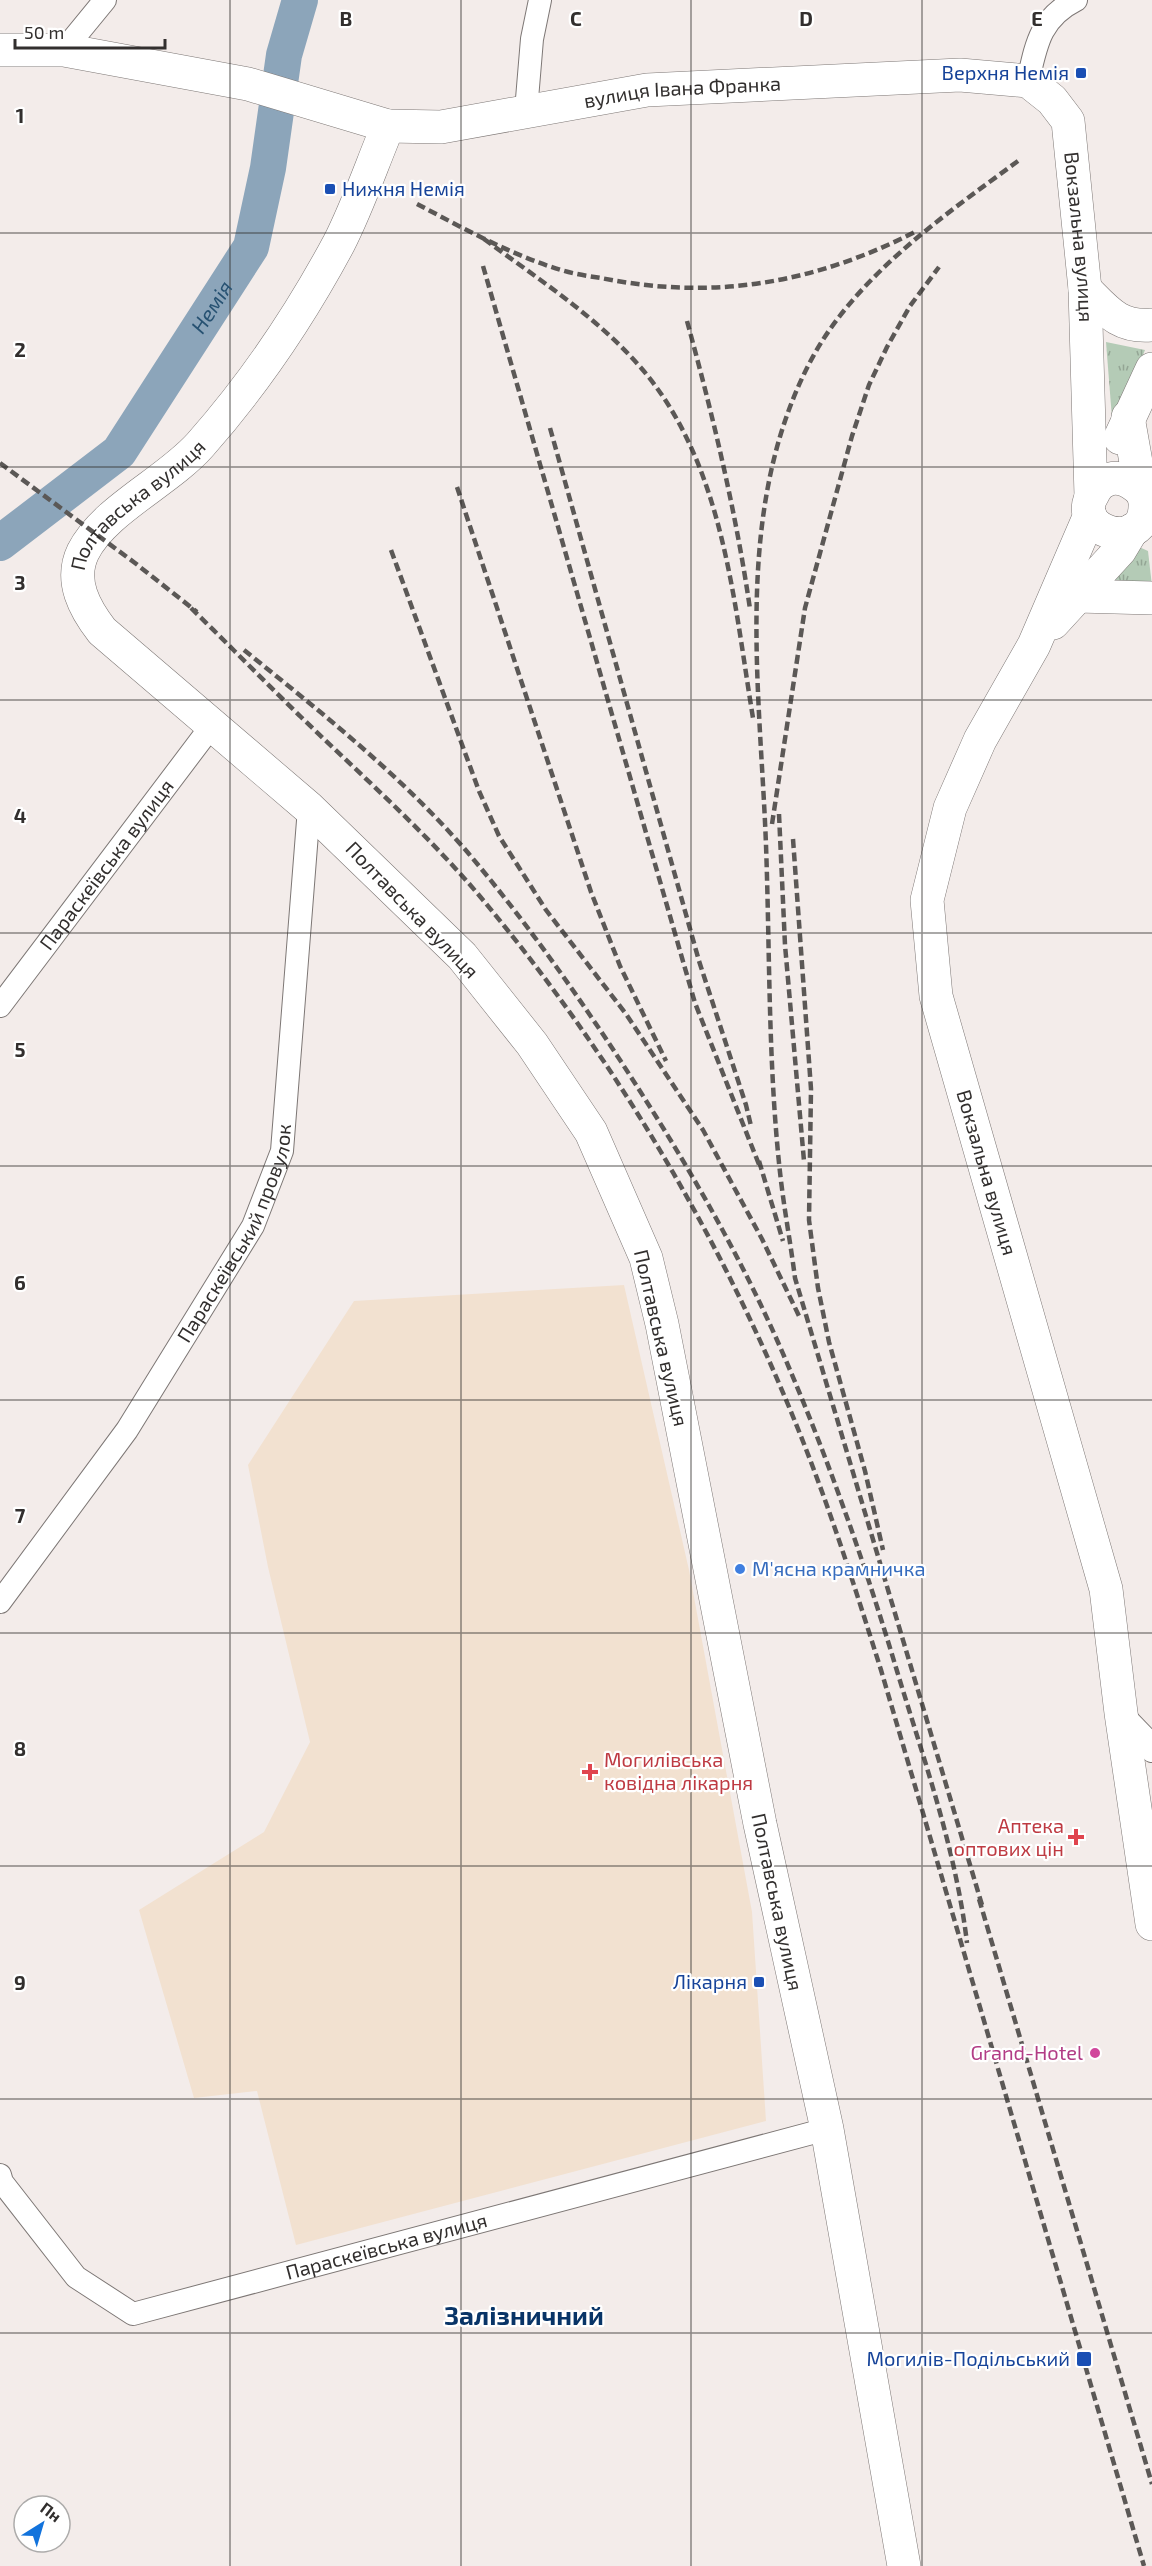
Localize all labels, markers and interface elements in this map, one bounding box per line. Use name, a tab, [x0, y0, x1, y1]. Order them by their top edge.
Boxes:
text: B	[340, 6, 352, 30]
text: C	[570, 6, 582, 30]
text: D	[799, 6, 813, 30]
text: E	[1031, 6, 1043, 30]
scale bar	[15, 12, 165, 50]
text: 50 m	[24, 21, 64, 43]
place label: Верхня Немія	[942, 60, 1069, 84]
marker: Верхня Немія	[1074, 66, 1088, 80]
street label: вулиця Івана Франка	[582, 71, 782, 112]
text: 1	[16, 103, 24, 127]
street label: Вокзальна вулиця	[1060, 150, 1099, 322]
place label: Нижня Немія	[342, 176, 465, 200]
marker: Нижня Немія	[323, 182, 337, 196]
water label: Немія	[185, 276, 237, 337]
text: 2	[14, 337, 26, 361]
street label: Полтавська вулиця	[65, 434, 210, 573]
text: 3	[14, 570, 26, 594]
street label: Параскеївська вулиця	[34, 774, 178, 954]
text: 4	[14, 803, 27, 827]
street label: Полтавська вулиця	[341, 836, 484, 983]
text: 5	[14, 1037, 26, 1061]
street label: Вокзальна вулиця	[952, 1087, 1023, 1258]
street label: Параскеївський провулок	[171, 1123, 295, 1346]
street label: Полтавська вулиця	[629, 1247, 694, 1429]
text: 6	[14, 1270, 26, 1294]
text: 7	[15, 1503, 26, 1527]
place label: М'ясна крамничка	[752, 1556, 925, 1580]
marker: М'ясна крамничка	[733, 1562, 747, 1576]
text: 8	[14, 1736, 26, 1760]
place label: Могилівська ковідна лікарня	[604, 1747, 753, 1794]
marker: Могилівська ковідна лікарня	[581, 1763, 599, 1781]
street label: Полтавська вулиця	[746, 1811, 809, 1993]
place label: Аптека оптових цін	[954, 1813, 1064, 1860]
marker: Аптека оптових цін	[1069, 1830, 1083, 1844]
place label: Лікарня	[673, 1969, 747, 1993]
text: 9	[14, 1970, 26, 1994]
marker: Лікарня	[752, 1975, 766, 1989]
place label: Grand-Hotel	[970, 2040, 1083, 2064]
marker: Grand-Hotel	[1088, 2046, 1102, 2060]
street label: Параскеївська вулиця	[283, 2207, 490, 2284]
district label: Залізничний	[444, 2299, 604, 2330]
place label: Могилів-Подільський	[867, 2346, 1070, 2370]
marker: Могилів-Подільський	[1075, 2350, 1093, 2368]
north arrow	[12, 2494, 72, 2554]
text: Пн	[37, 2498, 65, 2525]

